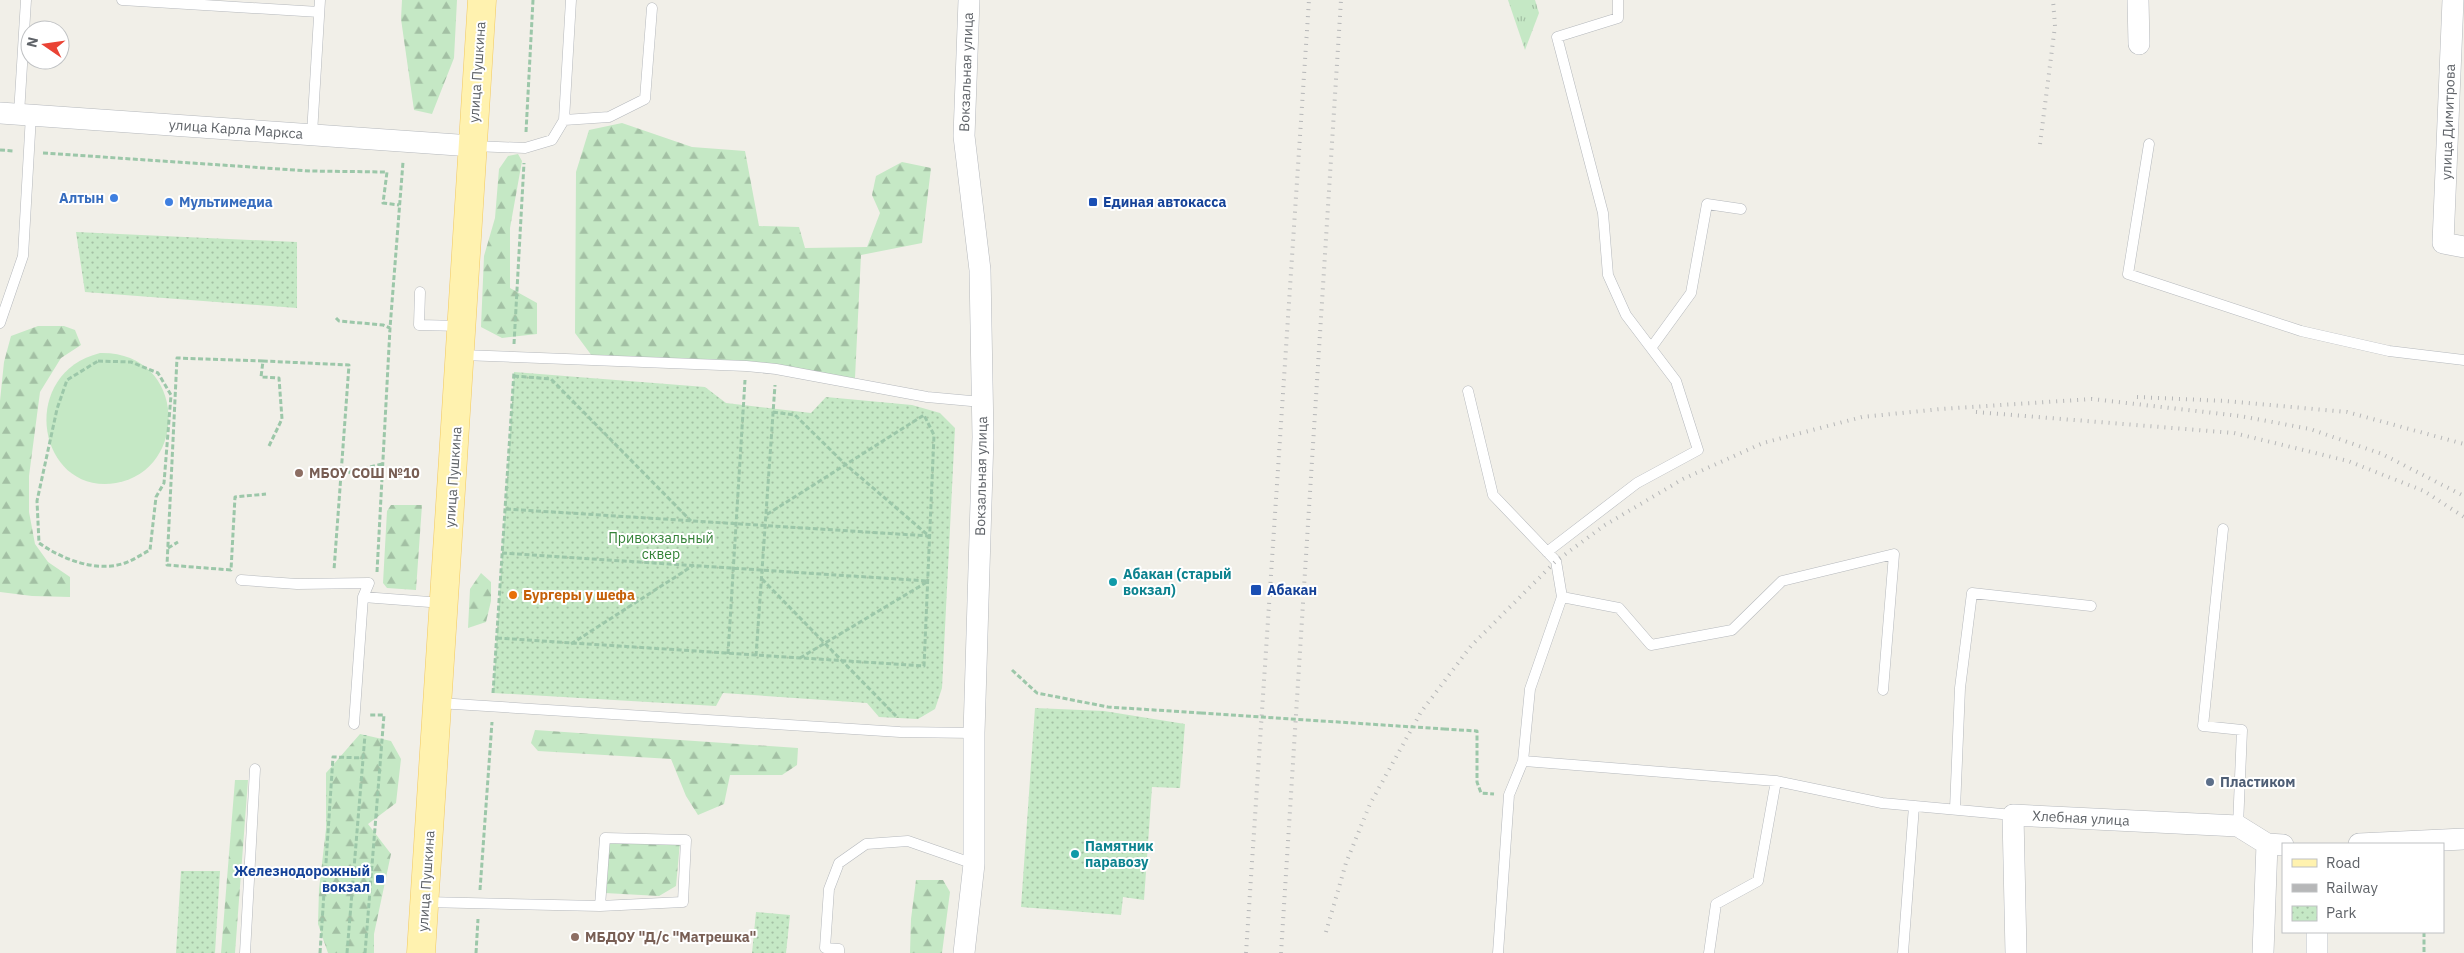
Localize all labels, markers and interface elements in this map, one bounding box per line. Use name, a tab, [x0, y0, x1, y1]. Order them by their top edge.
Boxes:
street label: Вокзальная улица	[955, 11, 977, 132]
north arrow	[20, 20, 70, 70]
street label: улица Пушкина	[464, 20, 490, 123]
text: N	[22, 35, 42, 49]
street label: улица Димитрова	[2437, 63, 2459, 180]
street label: улица Карла Маркса	[168, 115, 304, 143]
place label: Алтын	[59, 189, 104, 207]
marker: Алтын	[108, 192, 120, 204]
place label: Мультимедиа	[179, 193, 273, 211]
place label: Единая автокасса	[1103, 193, 1226, 211]
marker: Мультимедиа	[163, 196, 175, 208]
marker: Единая автокасса	[1087, 196, 1099, 208]
street label: Вокзальная улица	[971, 416, 991, 536]
street label: улица Пушкина	[440, 425, 466, 528]
place label: МБОУ СОШ №10	[309, 464, 420, 482]
marker: МБОУ СОШ №10	[293, 467, 305, 479]
park label: Привокзальный сквер	[608, 529, 714, 563]
place label: Абакан (старый вокзал)	[1123, 565, 1232, 599]
marker: Абакан (старый вокзал)	[1107, 576, 1119, 588]
place label: Абакан	[1267, 581, 1317, 599]
marker: Абакан	[1249, 583, 1263, 597]
place label: Бургеры у шефа	[523, 586, 635, 604]
marker: Бургеры у шефа	[507, 589, 519, 601]
place label: Пластиком	[2220, 773, 2295, 791]
marker: Пластиком	[2204, 776, 2216, 788]
street label: Хлебная улица	[2032, 806, 2131, 830]
street label: улица Пушкина	[413, 829, 439, 932]
place label: Памятник паравозу	[1085, 837, 1154, 871]
legend	[2282, 843, 2444, 933]
marker: Памятник паравозу	[1069, 848, 1081, 860]
text: Road	[2326, 853, 2361, 872]
place label: Железнодорожный вокзал	[234, 862, 370, 896]
marker: Железнодорожный вокзал	[374, 873, 386, 885]
text: Railway	[2326, 878, 2379, 897]
text: Park	[2326, 903, 2356, 922]
place label: МБДОУ "Д/с "Матрешка"	[585, 928, 756, 946]
marker: МБДОУ "Д/с "Матрешка"	[569, 931, 581, 943]

